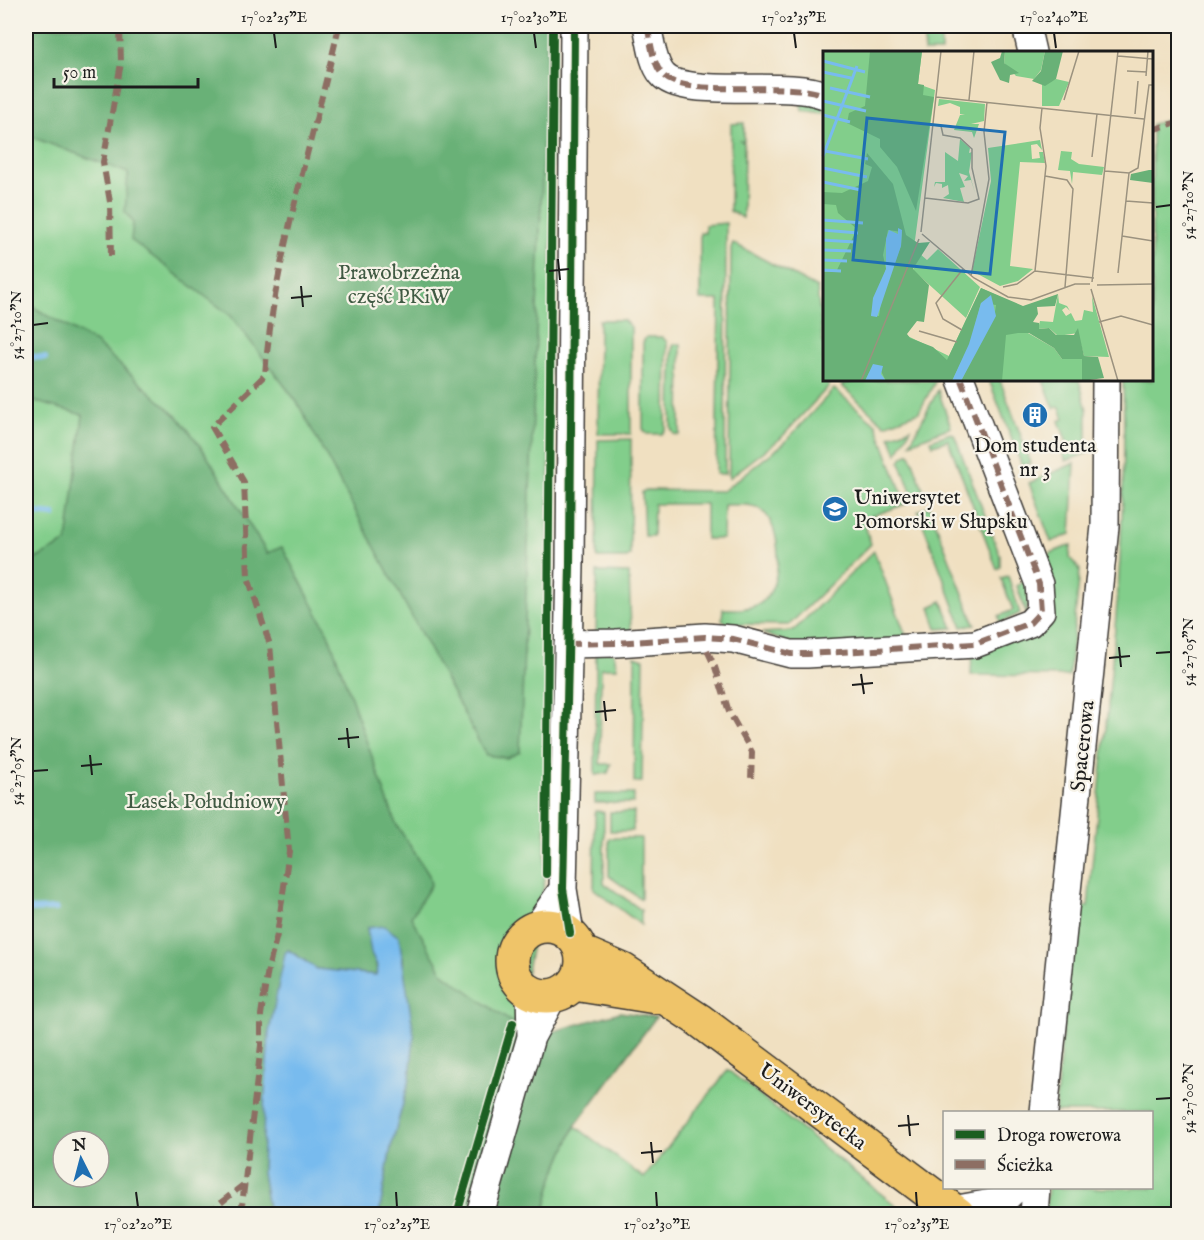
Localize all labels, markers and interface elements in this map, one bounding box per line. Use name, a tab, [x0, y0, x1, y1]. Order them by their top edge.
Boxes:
text: 17°02'25"E	[241, 8, 307, 27]
text: 17°02'30"E	[501, 8, 567, 27]
text: 17°02'35"E	[762, 8, 826, 27]
text: 17°02'40"E	[1020, 8, 1088, 27]
scale bar	[54, 51, 198, 89]
inset map	[823, 51, 1153, 381]
text: 50 m	[63, 62, 96, 85]
text: 54°27'10"N	[1179, 171, 1198, 239]
park label: Prawobrzeżna część PKiW	[338, 260, 461, 311]
text: 54°27'10"N	[7, 291, 26, 359]
building icon: Dom studenta nr 3	[1020, 400, 1050, 430]
place label: Dom studenta nr 3	[974, 433, 1097, 484]
place label: Uniwersytet Pomorski w Słupsku	[854, 485, 1028, 536]
school or university icon: Uniwersytet Pomorski w Słupsku	[820, 494, 850, 524]
text: 54°27'05"N	[1179, 618, 1198, 686]
street label: Spacerowa	[1065, 698, 1102, 793]
text: 54°27'05"N	[7, 737, 26, 805]
park label: Lasek Południowy	[126, 789, 286, 816]
street label: Uniwersytecka	[753, 1058, 872, 1157]
text: 54°27'00"N	[1179, 1063, 1198, 1133]
legend	[943, 1111, 1153, 1189]
text: Droga rowerowa	[997, 1125, 1121, 1148]
north arrow	[51, 1129, 111, 1189]
text: N	[71, 1135, 88, 1157]
text: Ścieżka	[997, 1153, 1053, 1178]
text: 17°02'20"E	[104, 1215, 172, 1234]
text: 17°02'25"E	[364, 1215, 430, 1234]
text: 17°02'30"E	[624, 1215, 690, 1234]
text: 17°02'35"E	[885, 1215, 949, 1234]

